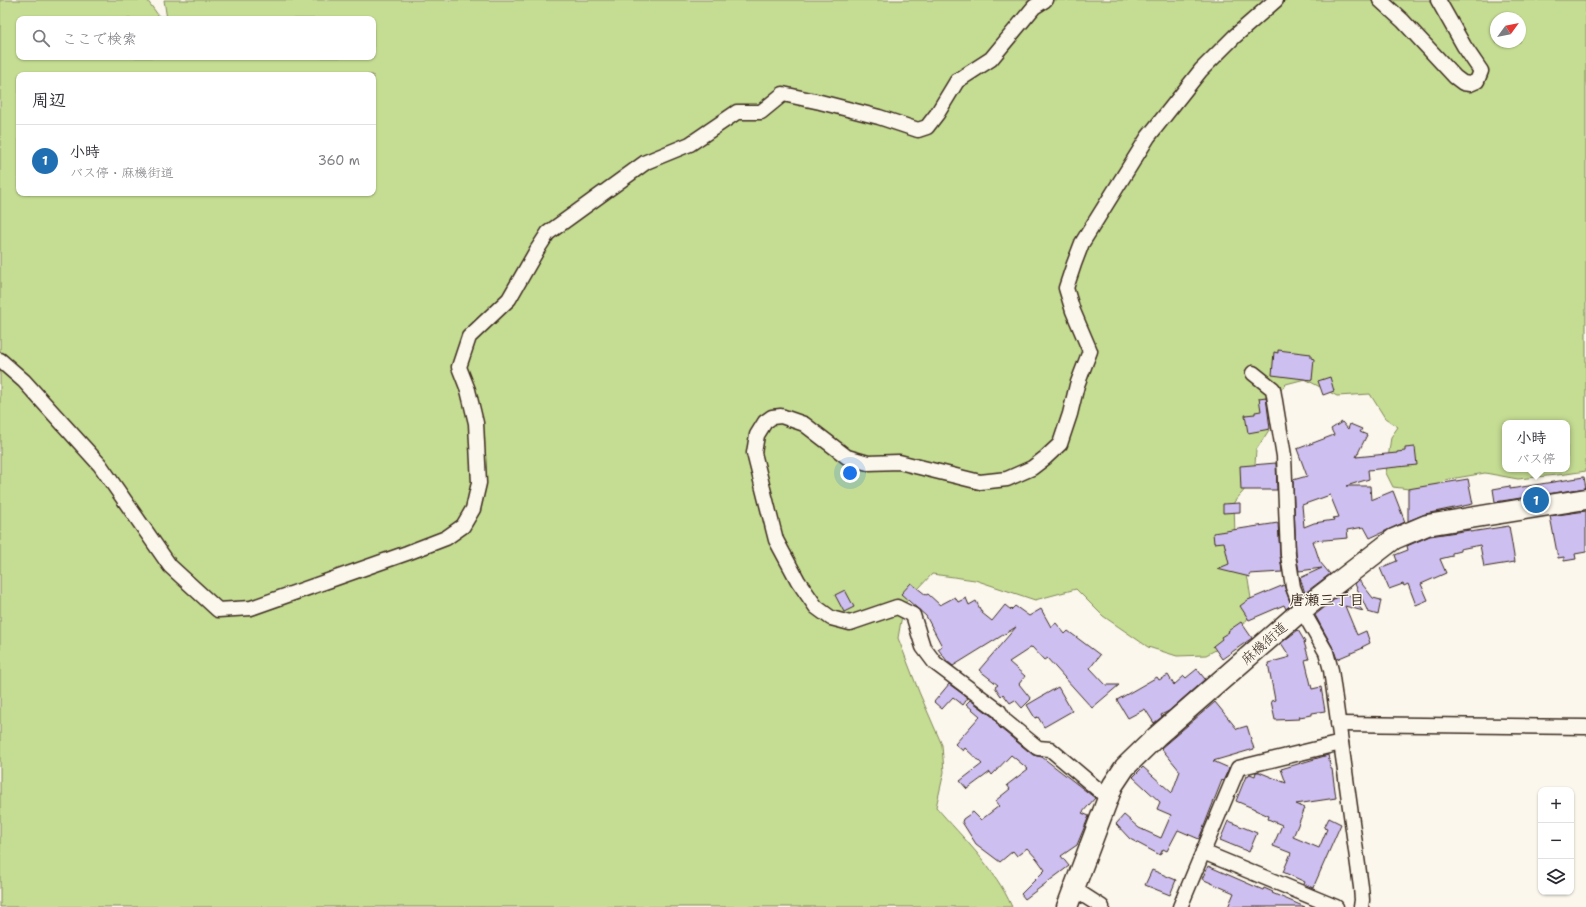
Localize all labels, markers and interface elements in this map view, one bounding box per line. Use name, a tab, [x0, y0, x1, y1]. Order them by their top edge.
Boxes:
north arrow	[1490, 12, 1526, 48]
search box	[16, 16, 376, 60]
icon: search	[30, 27, 52, 49]
text: ここで検索	[62, 29, 137, 49]
text: 周辺	[32, 89, 66, 111]
text: 小時	[70, 142, 100, 162]
text: 1	[42, 152, 48, 169]
text: 360 m	[318, 152, 360, 169]
text: バス停 · 麻機街道	[70, 164, 174, 181]
popup	[1502, 420, 1570, 472]
text: 小時	[1516, 428, 1547, 448]
text: バス停	[1516, 450, 1556, 467]
your location	[840, 463, 860, 483]
pin: 1	[1523, 485, 1549, 515]
district label: 唐瀬三丁目	[1289, 590, 1365, 610]
street label: 麻機街道	[1237, 618, 1291, 668]
map controls	[1538, 787, 1574, 895]
button: +	[1538, 787, 1574, 823]
button: −	[1538, 823, 1574, 859]
button: layers	[1538, 859, 1574, 895]

